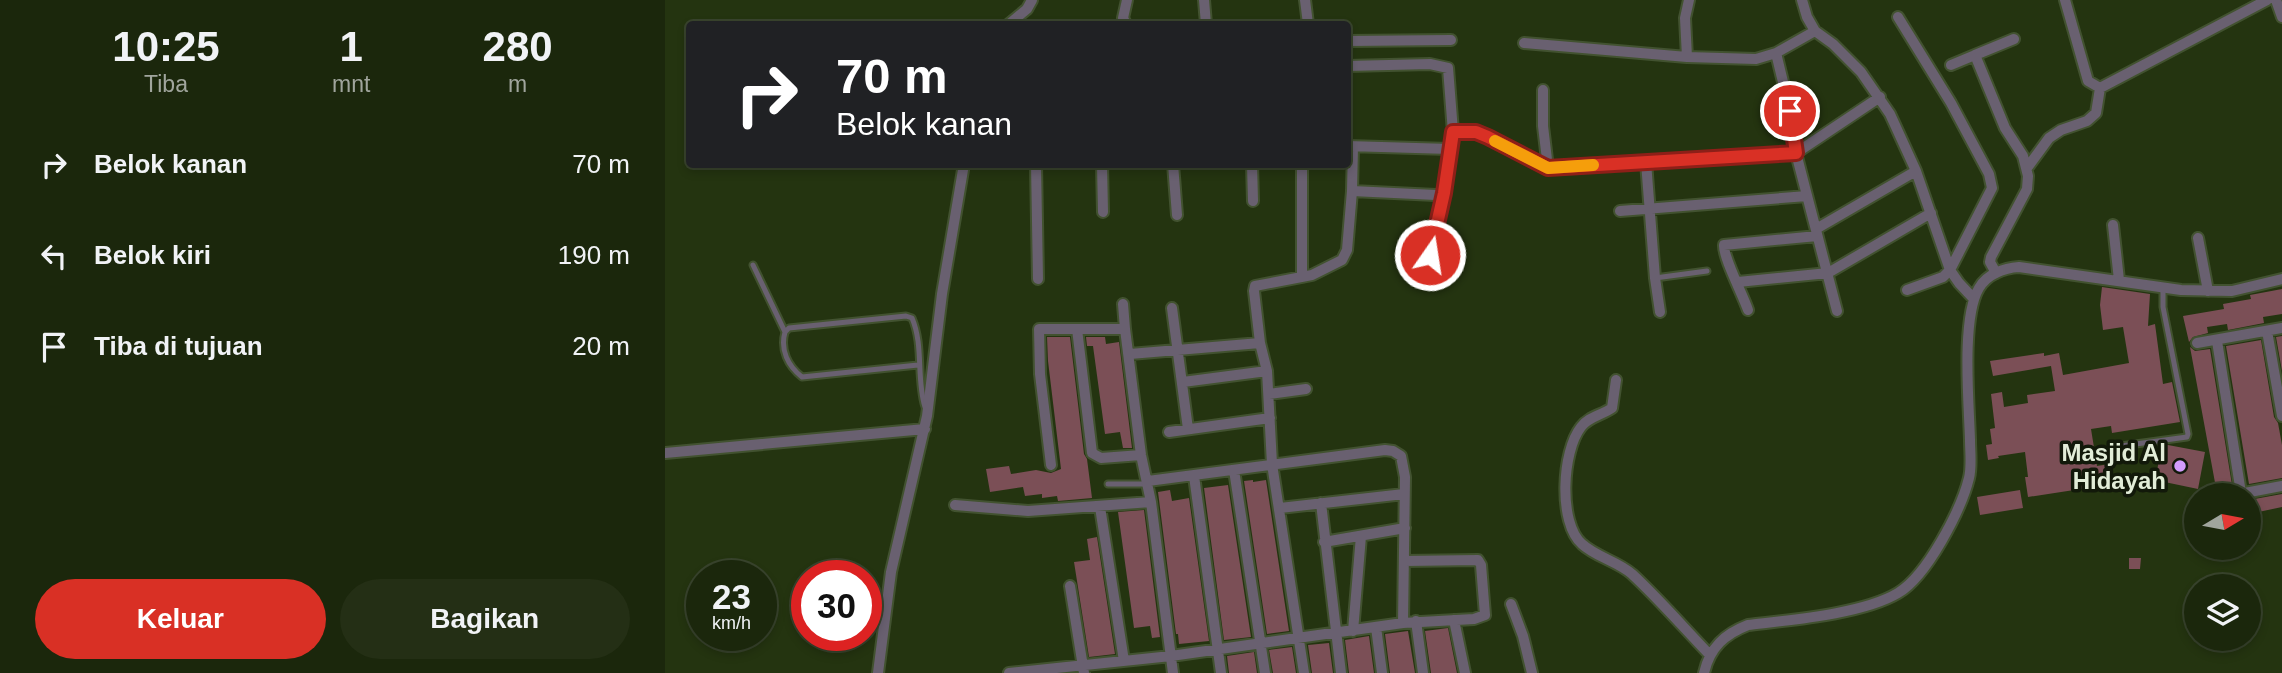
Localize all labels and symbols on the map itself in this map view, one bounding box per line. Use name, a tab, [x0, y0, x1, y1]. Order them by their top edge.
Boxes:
pin	[1760, 81, 1820, 141]
position arrow	[1393, 218, 1467, 292]
place label: Masjid Al Hidayah	[2062, 439, 2166, 494]
marker: Masjid Al Hidayah	[2172, 458, 2188, 474]
north arrow	[2184, 483, 2261, 560]
speed limit sign: 30	[791, 560, 882, 651]

